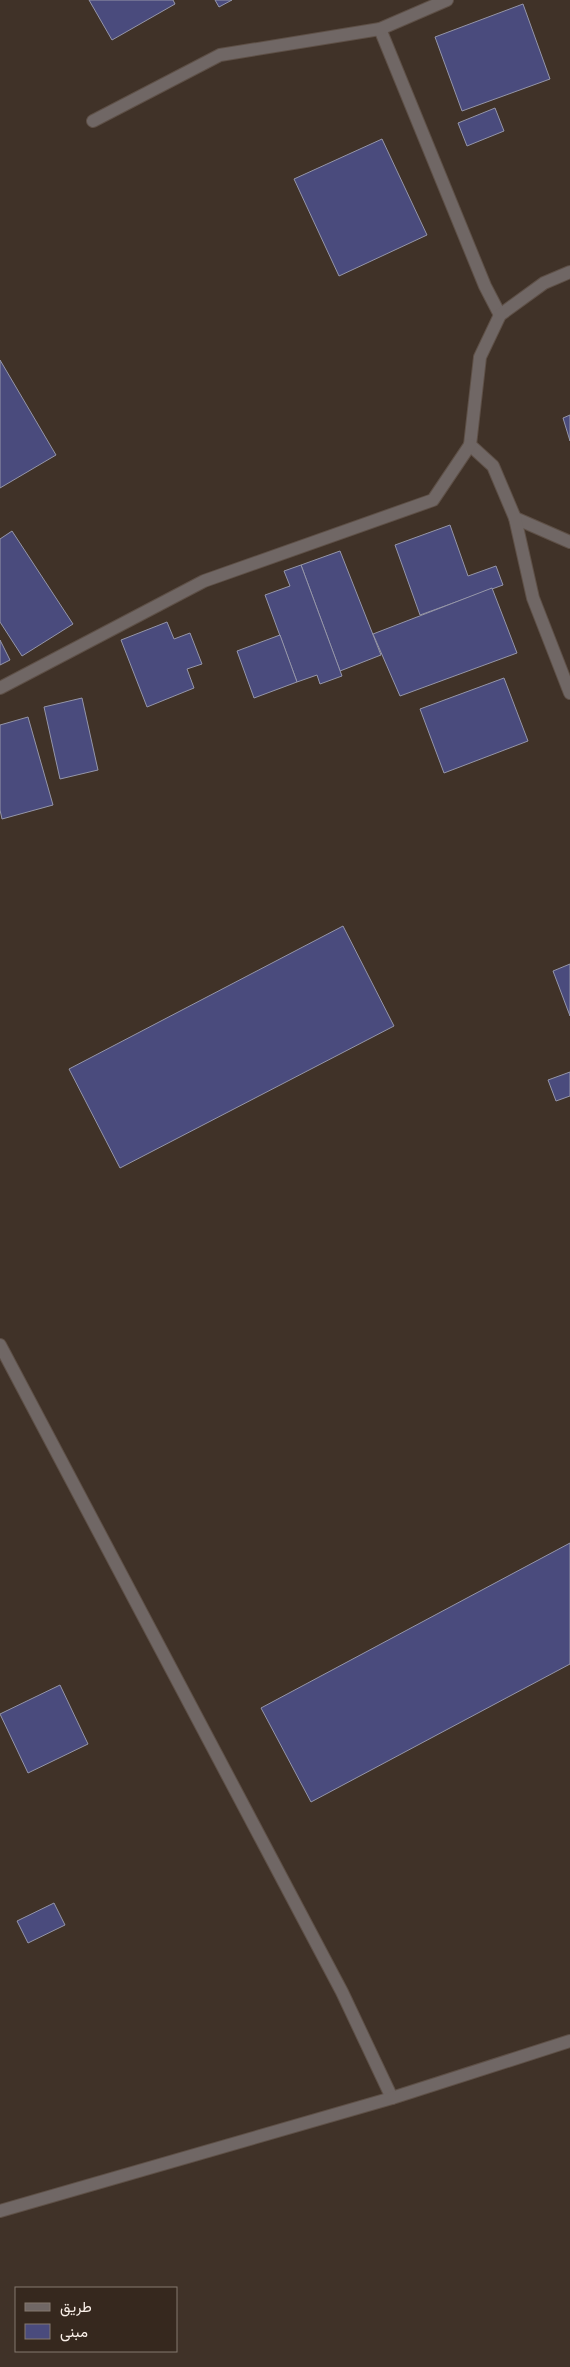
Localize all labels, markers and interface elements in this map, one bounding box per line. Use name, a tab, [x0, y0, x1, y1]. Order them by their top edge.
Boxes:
legend	[15, 2287, 178, 2352]
text: طريق	[60, 2296, 92, 2317]
text: مبنى	[60, 2321, 88, 2342]

